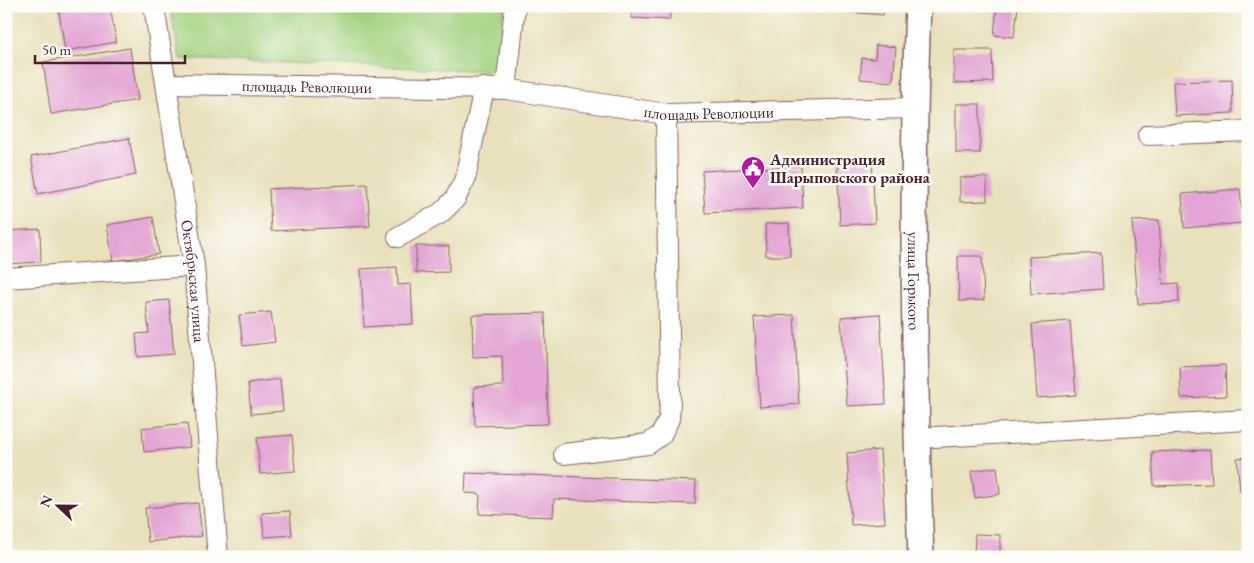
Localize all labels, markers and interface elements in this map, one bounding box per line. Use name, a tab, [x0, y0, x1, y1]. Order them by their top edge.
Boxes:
scale bar	[35, 32, 185, 64]
text: 50 m	[42, 40, 71, 59]
street label: площадь Революции	[242, 75, 373, 98]
street label: площадь Революции	[643, 101, 775, 125]
place label: Администрация Шарыповского района	[769, 149, 931, 188]
public building icon: Администрация Шарыповского района	[740, 155, 766, 189]
street label: Октябрьская улица	[176, 218, 210, 344]
street label: улица Горького	[903, 232, 925, 331]
north arrow	[32, 480, 82, 530]
text: N	[35, 492, 57, 510]

